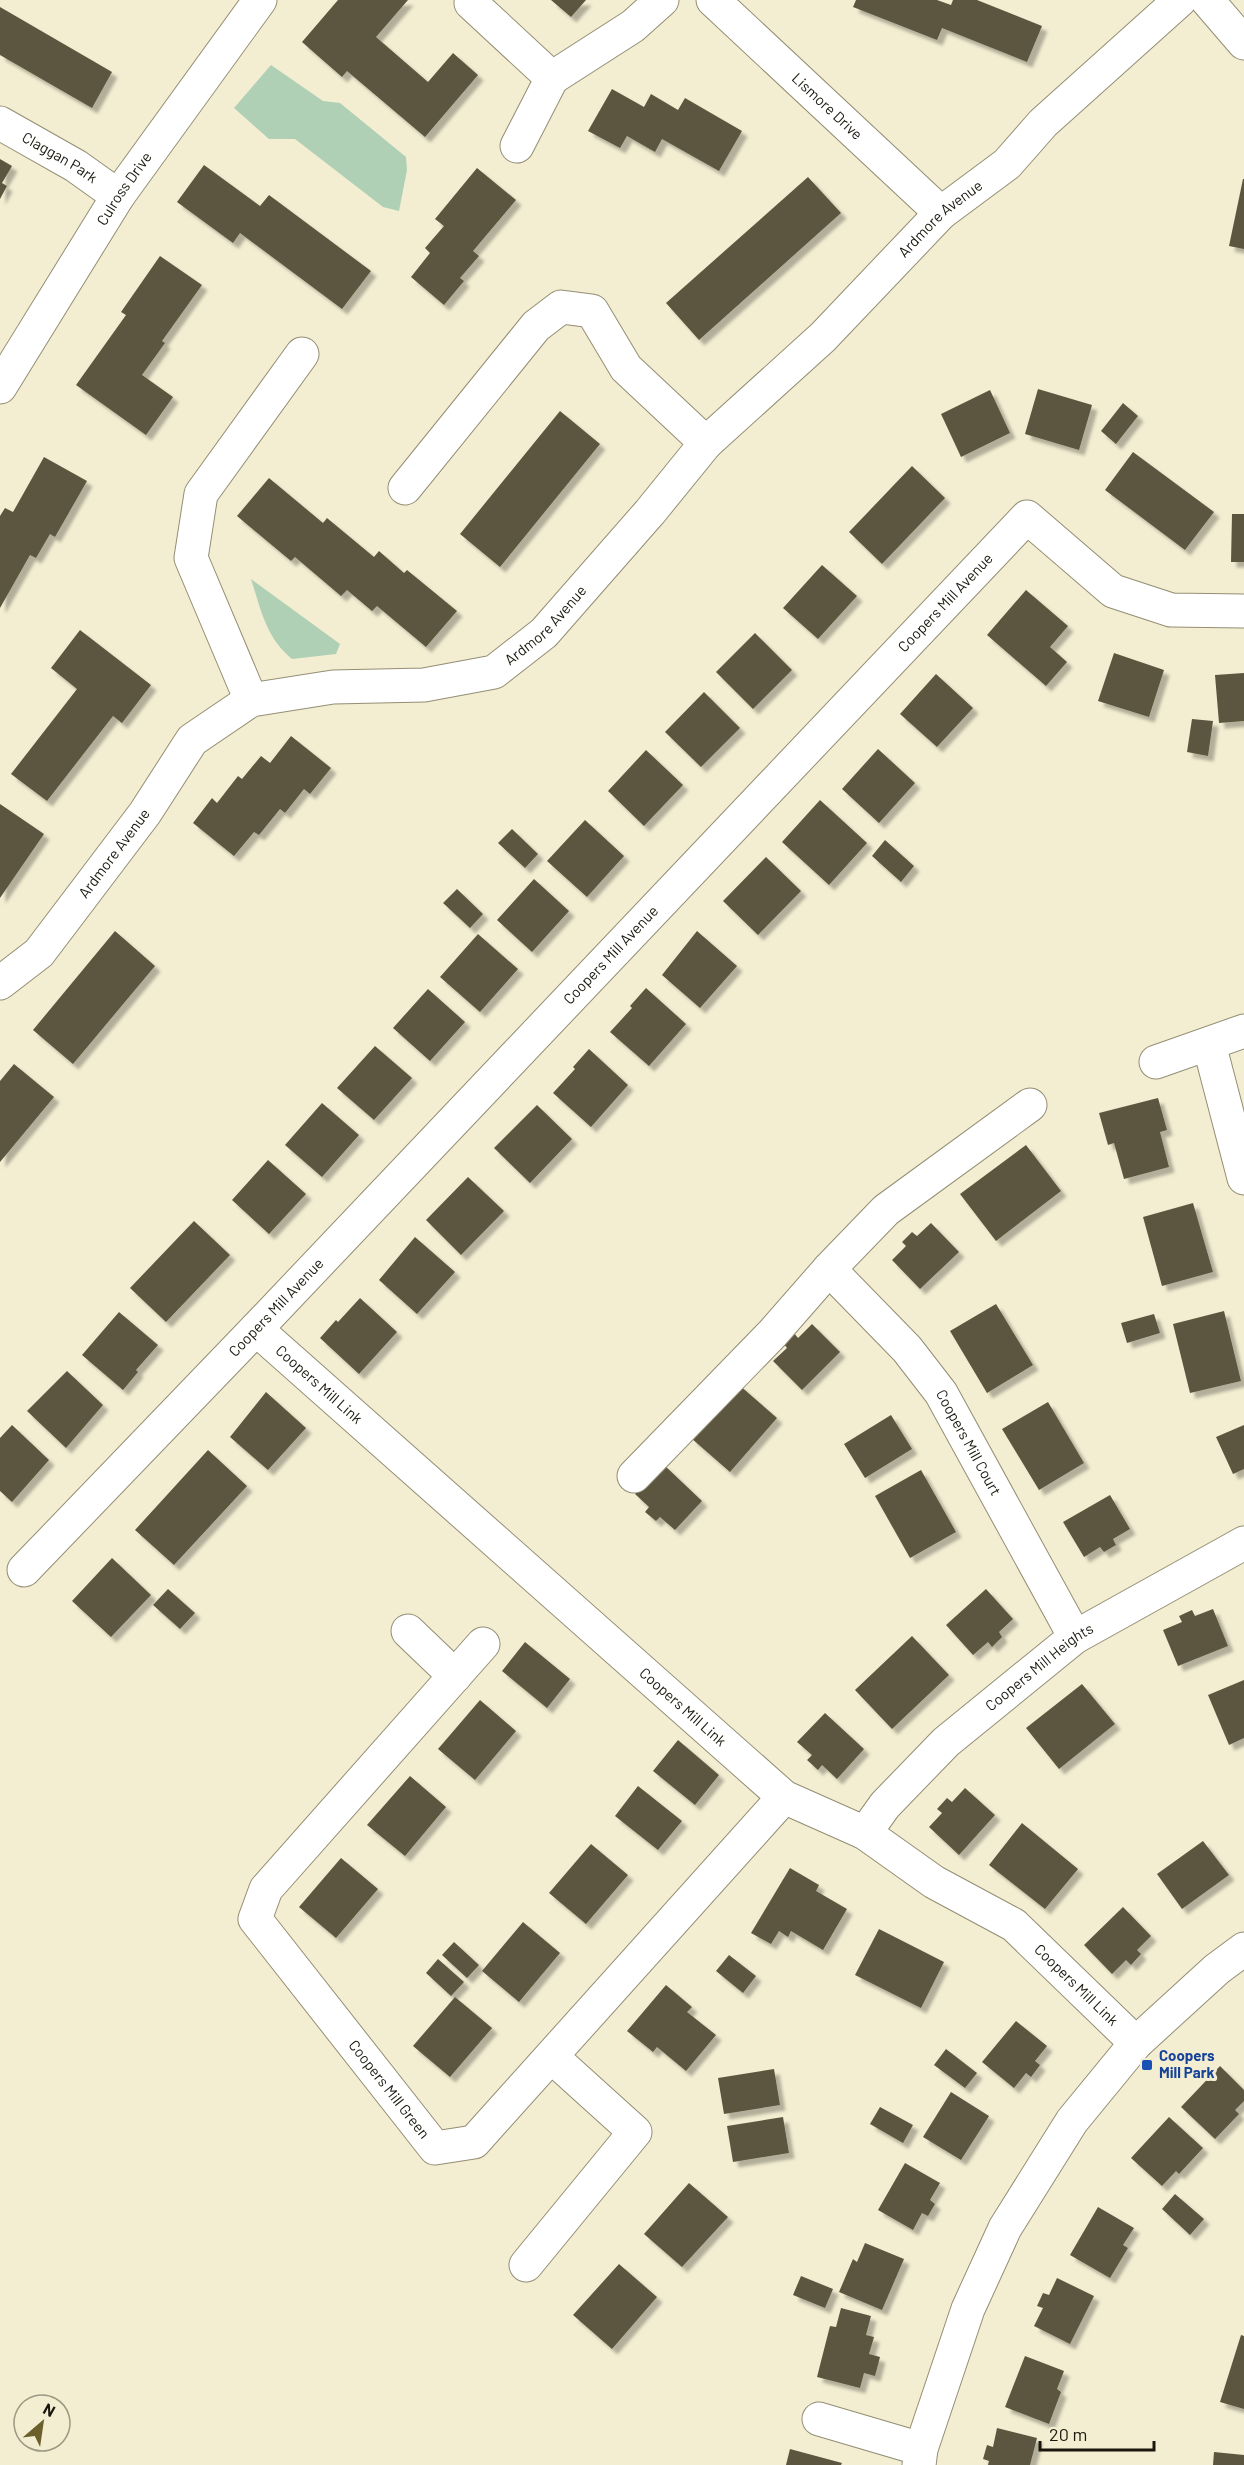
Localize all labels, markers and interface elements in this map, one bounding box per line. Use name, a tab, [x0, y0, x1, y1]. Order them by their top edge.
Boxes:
street label: Lismore Drive	[789, 68, 867, 143]
street label: Claggan Park	[19, 127, 102, 187]
street label: Culross Drive	[92, 148, 155, 228]
street label: Ardmore Avenue	[894, 176, 985, 261]
street label: Coopers Mill Avenue	[894, 549, 996, 655]
street label: Ardmore Avenue	[501, 581, 590, 668]
street label: Ardmore Avenue	[74, 805, 153, 901]
street label: Coopers Mill Avenue	[559, 901, 661, 1008]
street label: Coopers Mill Avenue	[224, 1254, 327, 1360]
street label: Coopers Mill Link	[272, 1341, 367, 1427]
street label: Coopers Mill Court	[933, 1386, 1006, 1498]
street label: Coopers Mill Heights	[981, 1619, 1096, 1714]
street label: Coopers Mill Link	[636, 1663, 731, 1750]
street label: Coopers Mill Link	[1031, 1940, 1123, 2029]
street label: Coopers Mill Green	[345, 2036, 434, 2142]
place label: Coopers Mill Park	[1159, 2046, 1215, 2081]
marker: Coopers Mill Park	[1140, 2058, 1154, 2072]
north arrow	[12, 2393, 72, 2453]
text: N	[40, 2399, 59, 2420]
scale bar	[1040, 2414, 1154, 2452]
text: 20 m	[1049, 2423, 1087, 2445]

